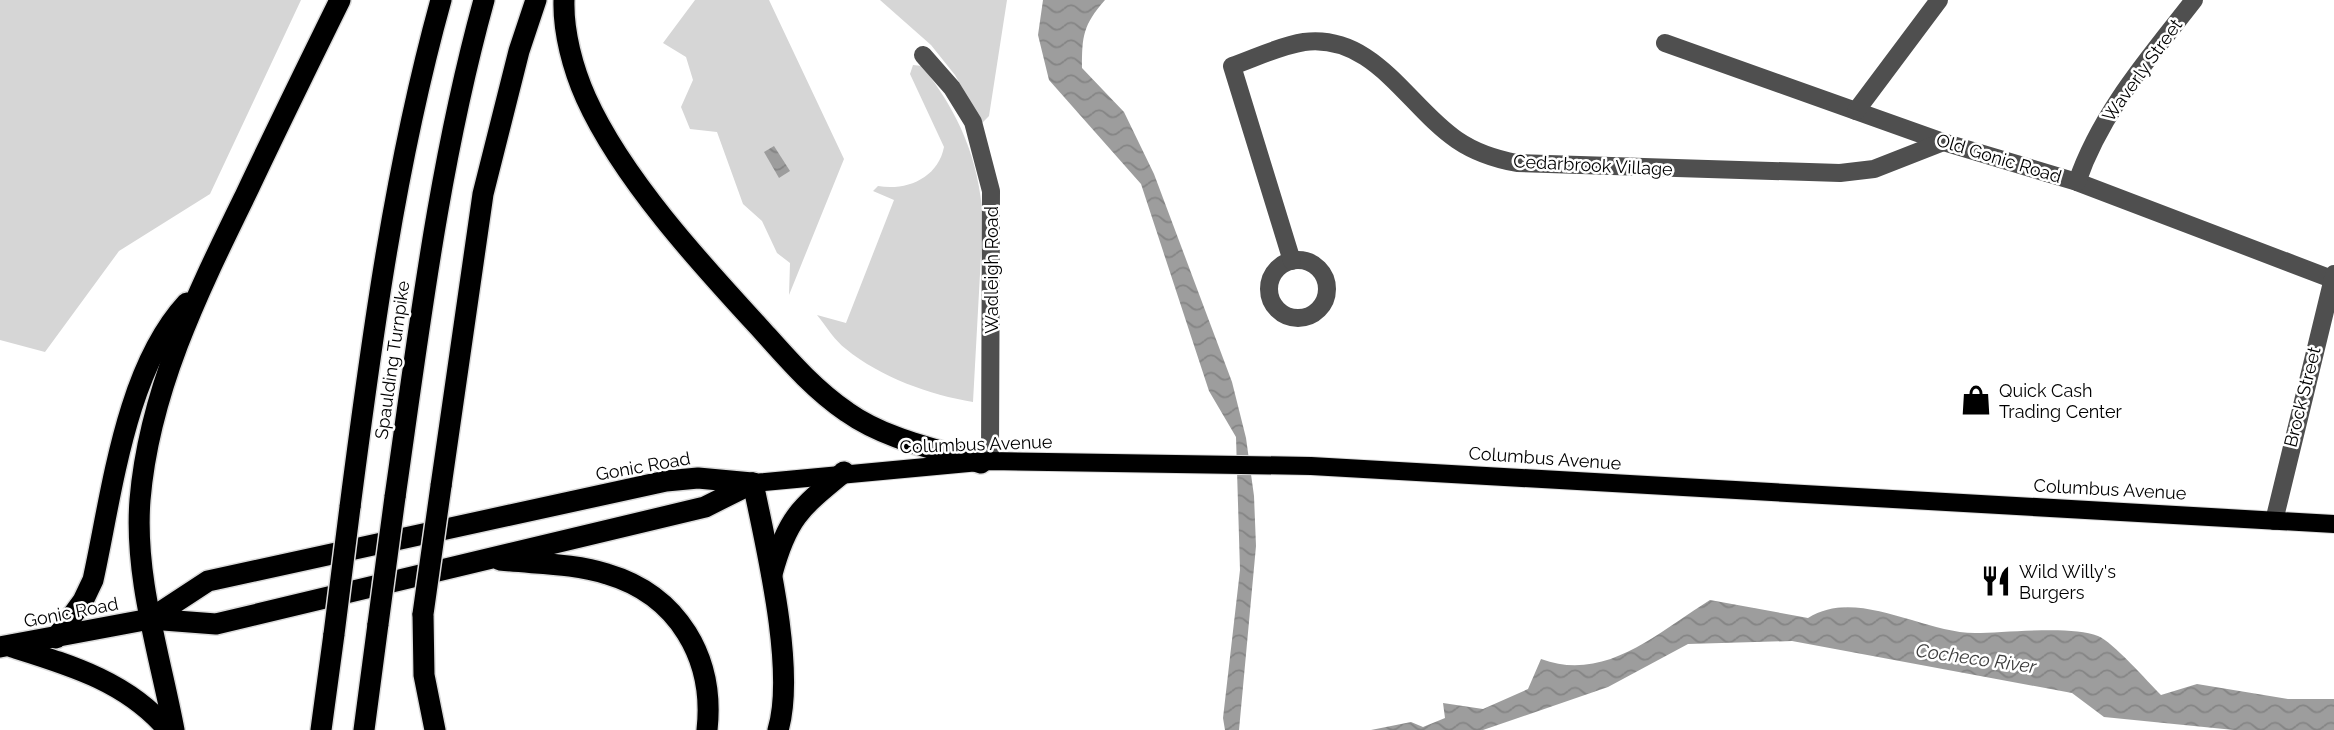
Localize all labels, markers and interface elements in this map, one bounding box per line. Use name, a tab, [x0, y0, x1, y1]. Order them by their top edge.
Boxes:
street label: Waverly Street	[2098, 15, 2186, 125]
street label: Old Gonic Road	[1934, 129, 2064, 187]
street label: Cedarbrook Village	[1513, 150, 1674, 180]
street label: Wadleigh Road	[981, 206, 1002, 334]
street label: Spaulding Turnpike	[370, 279, 414, 441]
street label: Brock Street	[2279, 345, 2325, 449]
place label: Quick Cash Trading Center	[1999, 380, 2123, 422]
shop icon: Quick Cash Trading Center	[1959, 383, 1993, 417]
street label: Columbus Avenue	[899, 431, 1053, 457]
street label: Columbus Avenue	[1468, 442, 1622, 474]
street label: Gonic Road	[594, 447, 692, 485]
street label: Columbus Avenue	[2033, 475, 2187, 504]
place label: Wild Willy's Burgers	[2019, 561, 2116, 603]
restaurant icon: Wild Willy's Burgers	[1979, 564, 2013, 598]
street label: Gonic Road	[22, 593, 120, 631]
water label: Cocheco River	[1914, 639, 2039, 678]

